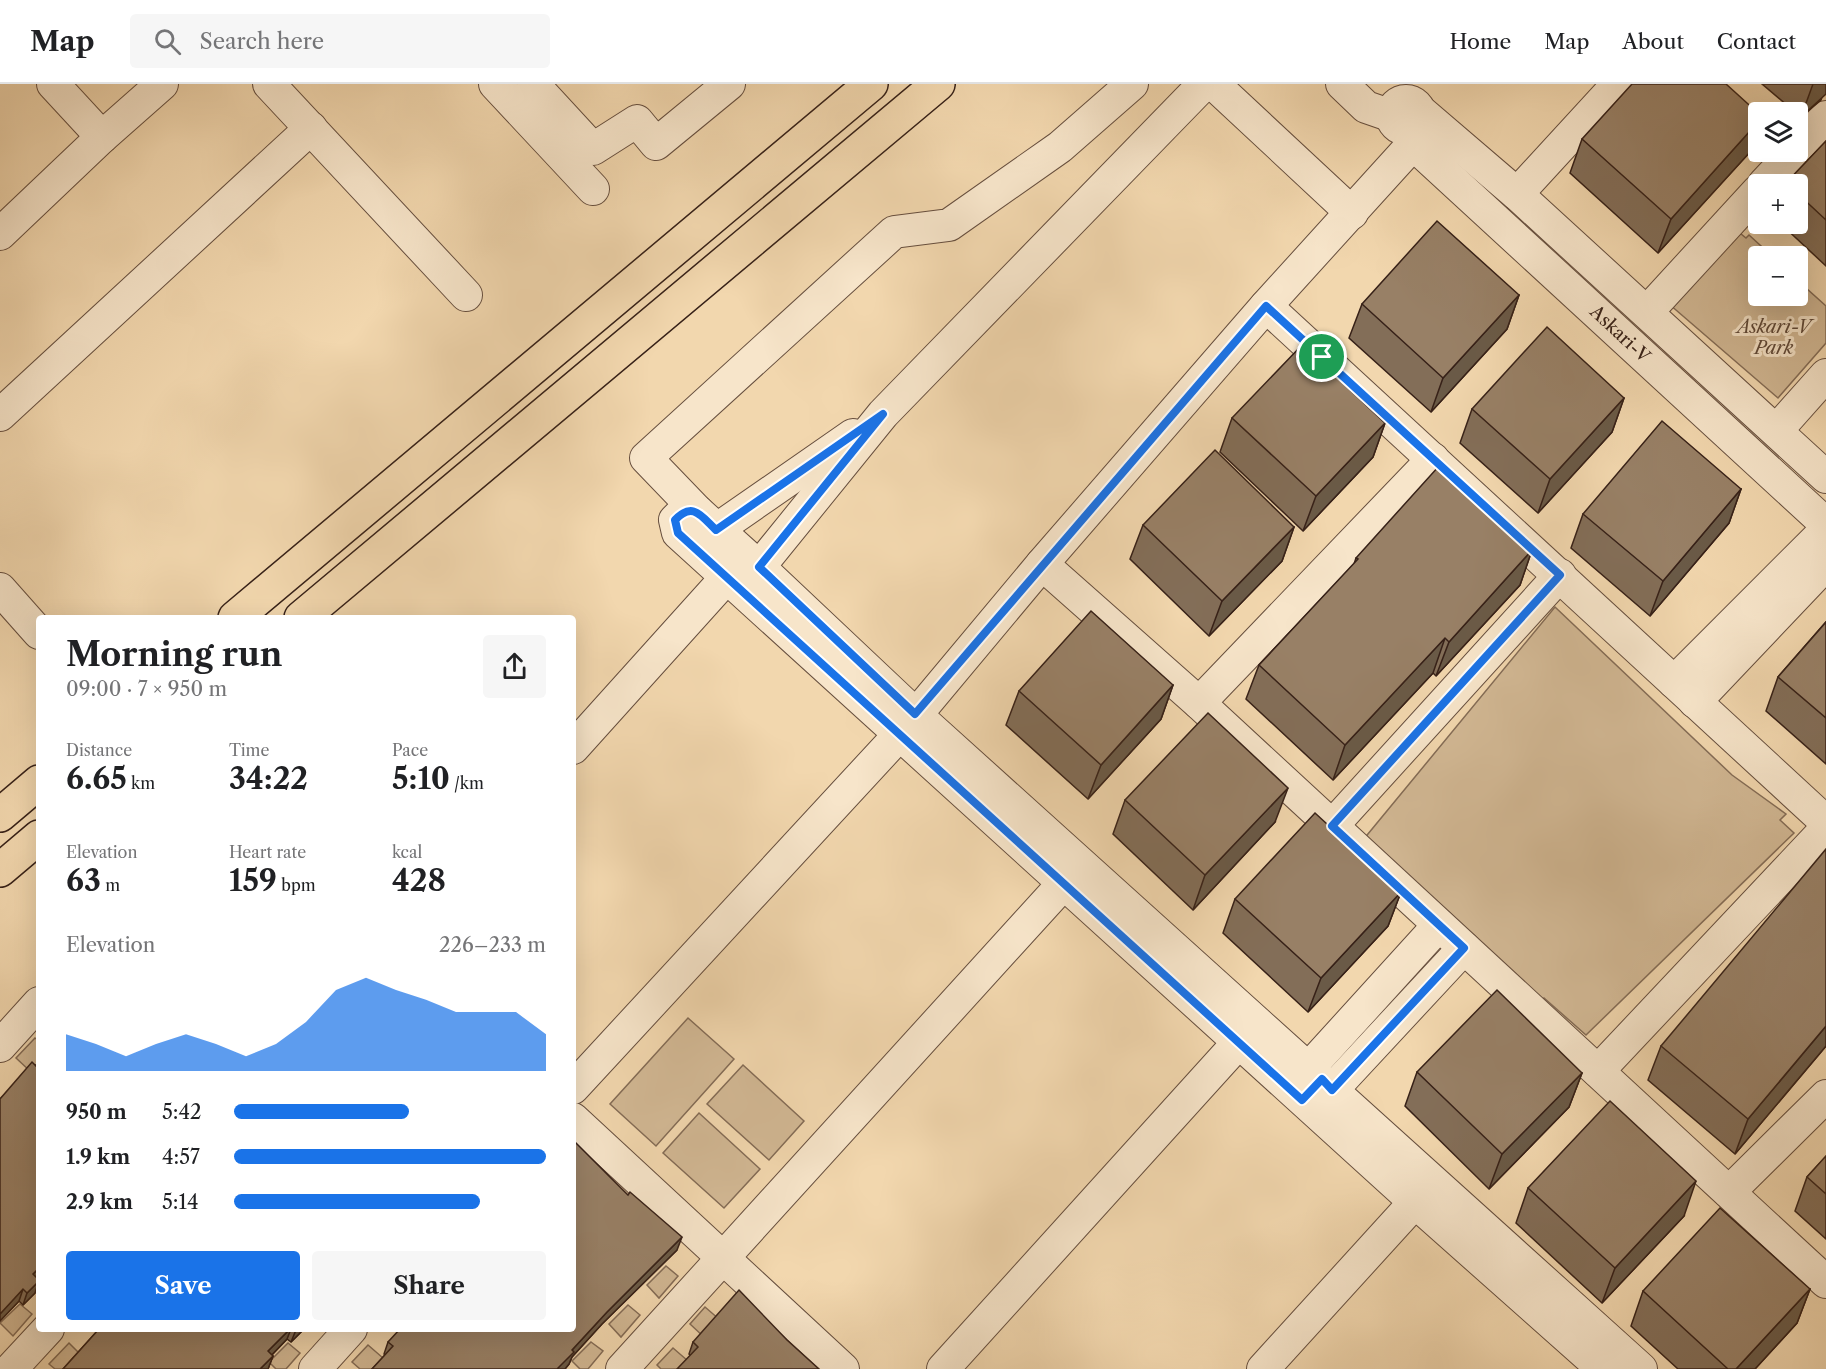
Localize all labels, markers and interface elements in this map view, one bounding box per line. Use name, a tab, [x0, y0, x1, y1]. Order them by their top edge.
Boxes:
search box	[130, 14, 550, 68]
text: Map	[30, 24, 94, 58]
icon: search	[151, 25, 184, 58]
text: Search here	[199, 28, 324, 55]
text: Home	[1450, 29, 1511, 54]
text: Map	[1544, 29, 1589, 54]
text: About	[1622, 29, 1684, 54]
text: Contact	[1717, 29, 1796, 54]
map controls	[1748, 102, 1808, 306]
button: layers	[1748, 102, 1808, 162]
button: +	[1748, 174, 1808, 234]
button: −	[1748, 246, 1808, 306]
street label: Askari-V	[1585, 300, 1655, 368]
park label: Askari-V Park	[1734, 316, 1816, 359]
pin	[1296, 331, 1347, 382]
icon: arrive	[1305, 340, 1338, 373]
text: Morning run	[66, 634, 282, 675]
button: share	[483, 635, 546, 698]
text: 09:00 · 7 × 950 m	[66, 677, 227, 701]
text: Distance	[66, 740, 132, 760]
text: Time	[229, 740, 269, 760]
text: Pace	[392, 740, 428, 760]
text: 6.65	[66, 760, 127, 797]
text: 34:22	[229, 760, 308, 797]
text: 5:10	[392, 760, 450, 797]
text: km	[127, 773, 155, 793]
text: /km	[450, 773, 484, 793]
text: Elevation	[66, 842, 137, 862]
text: Heart rate	[229, 842, 306, 862]
text: kcal	[392, 842, 422, 862]
text: 63	[66, 862, 101, 899]
text: 159	[229, 862, 277, 899]
text: 428	[392, 862, 446, 899]
text: m	[101, 875, 120, 895]
text: bpm	[277, 875, 316, 895]
text: Elevation	[66, 933, 155, 957]
text: 226–233 m	[439, 933, 546, 957]
text: 950 m	[66, 1100, 127, 1124]
text: 5:42	[162, 1100, 202, 1124]
text: 1.9 km	[66, 1145, 130, 1169]
text: 4:57	[162, 1145, 200, 1169]
text: 2.9 km	[66, 1190, 133, 1214]
text: 5:14	[162, 1190, 198, 1214]
button: Save	[66, 1251, 300, 1320]
button: Share	[312, 1251, 546, 1320]

